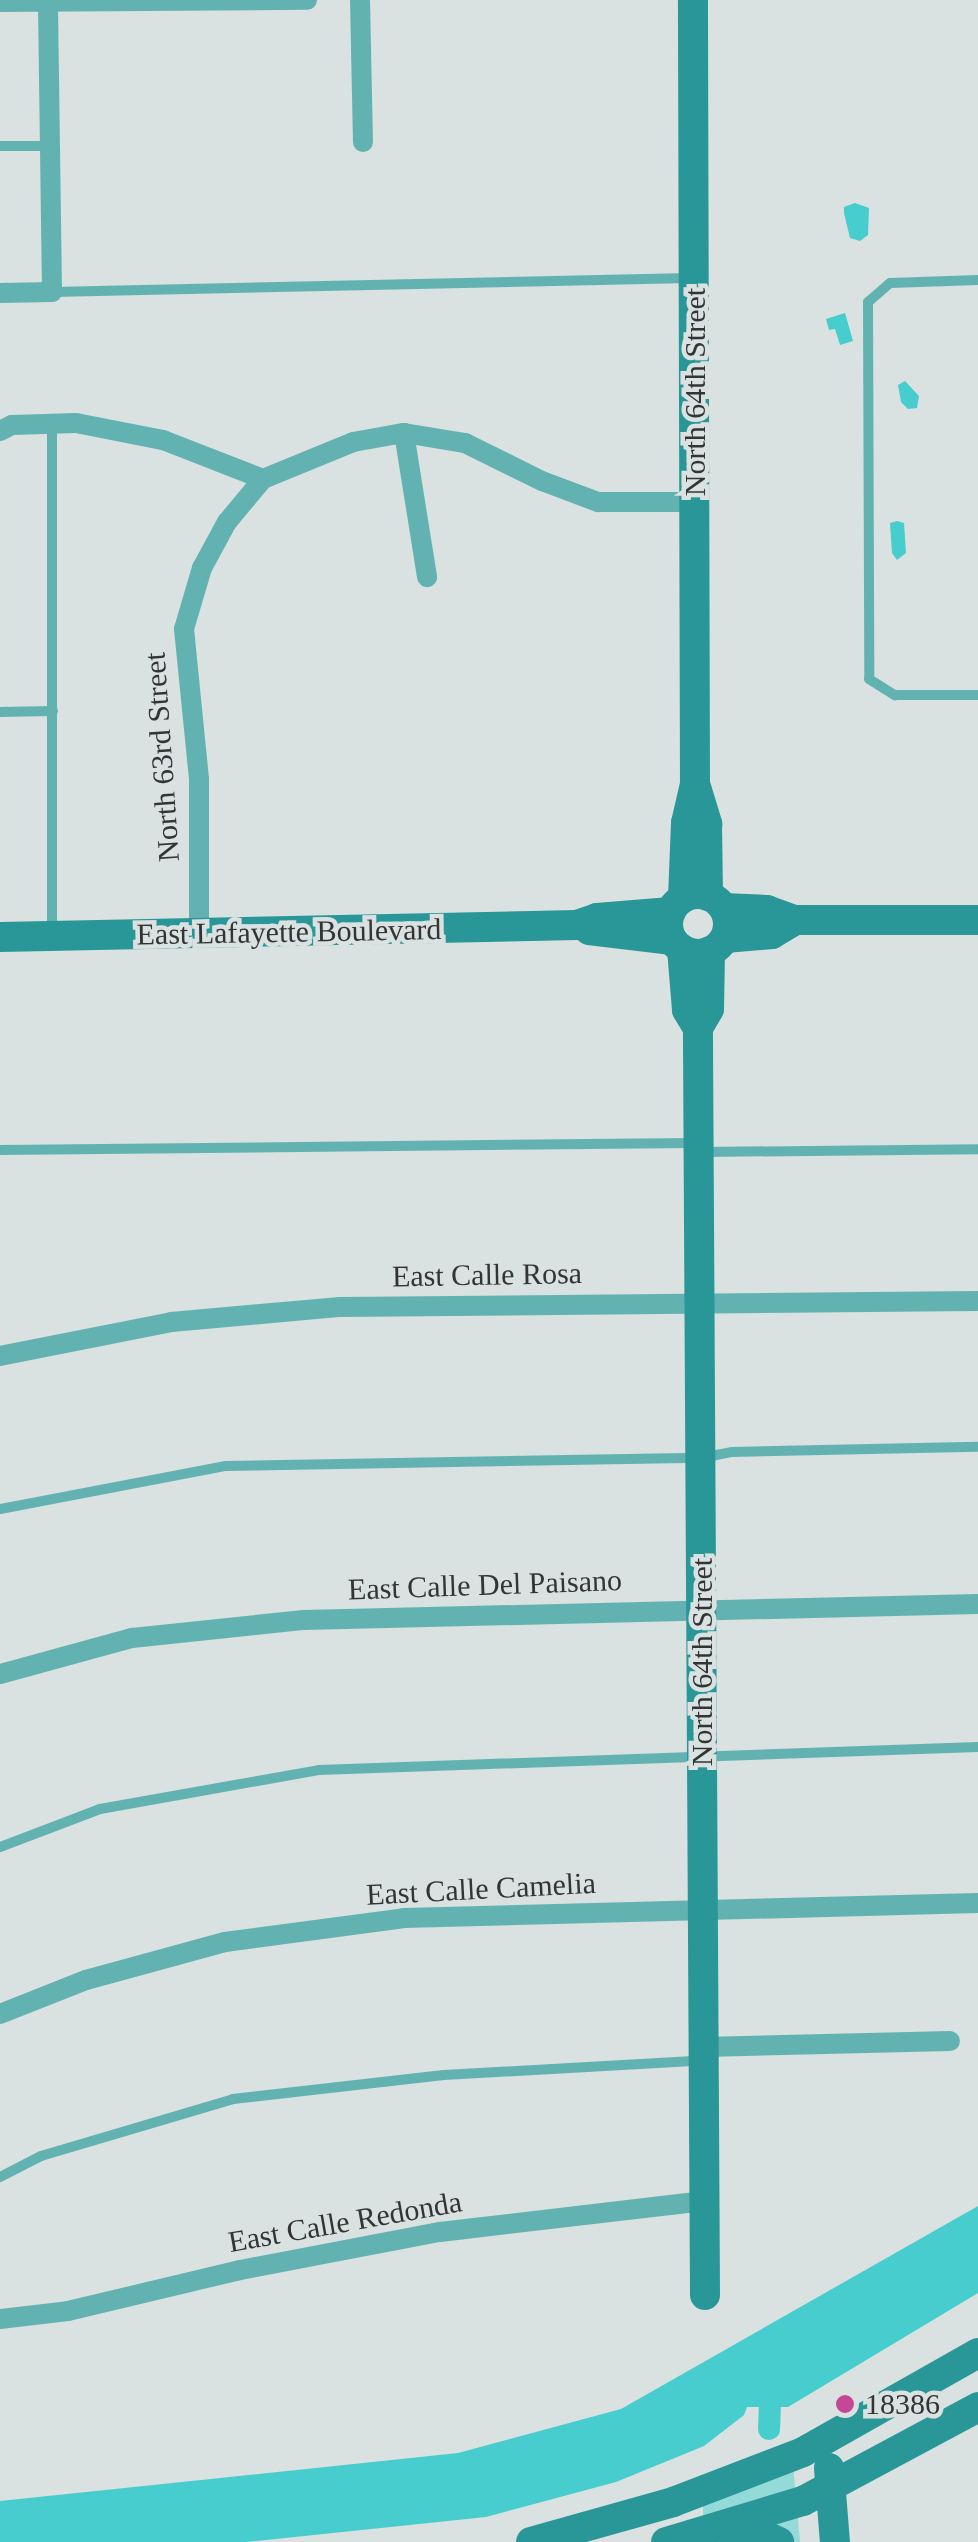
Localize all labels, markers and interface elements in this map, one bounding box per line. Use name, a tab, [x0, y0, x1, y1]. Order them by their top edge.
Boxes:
street label: North 64th Street	[677, 288, 713, 496]
street label: North 63rd Street	[137, 651, 187, 863]
street label: East Lafayette Boulevard	[136, 911, 442, 953]
street label: East Calle Rosa	[392, 1255, 582, 1295]
street label: North 64th Street	[684, 1558, 720, 1766]
street label: East Calle Del Paisano	[347, 1562, 623, 1608]
street label: East Calle Camelia	[365, 1865, 597, 1913]
street label: East Calle Redonda	[225, 2184, 465, 2260]
place label: 18386	[865, 2386, 940, 2422]
marker: 18386	[834, 2393, 856, 2415]

